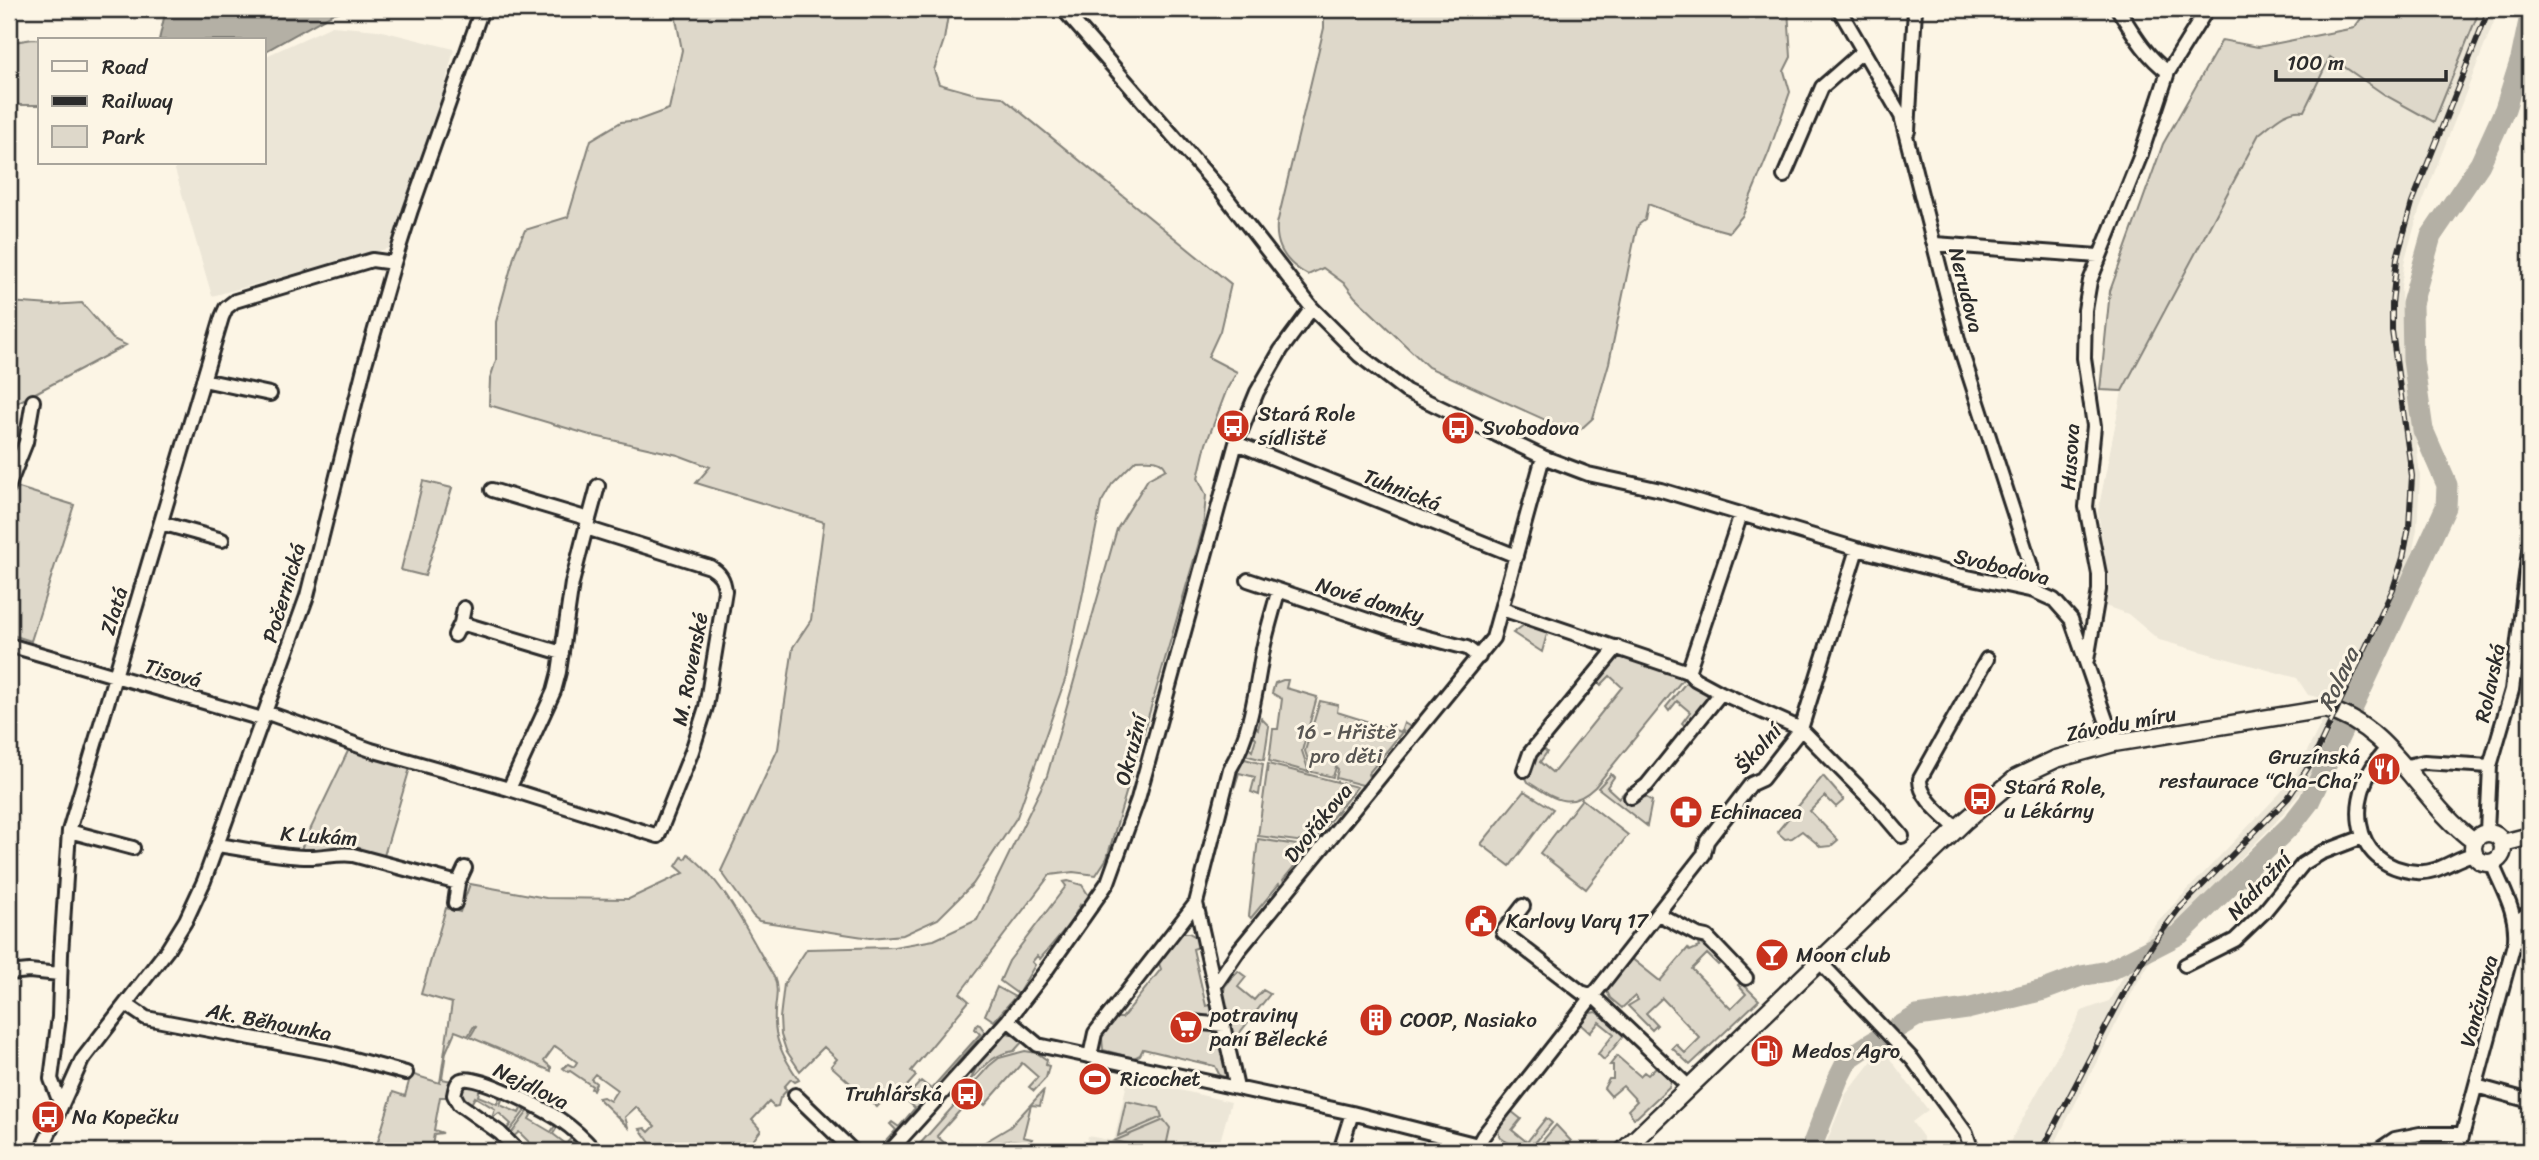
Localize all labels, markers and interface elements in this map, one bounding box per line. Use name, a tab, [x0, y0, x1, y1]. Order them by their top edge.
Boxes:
legend	[38, 38, 266, 164]
scale bar	[2276, 38, 2446, 82]
text: 100 m	[2287, 44, 2344, 82]
text: Road	[102, 48, 149, 86]
text: Railway	[102, 82, 173, 120]
text: Park	[102, 118, 145, 156]
street label: Nerudova	[1937, 243, 1995, 337]
place label: Stará Role sídliště	[1257, 395, 1355, 457]
bus stop icon: Stará Role sídliště	[1214, 407, 1252, 445]
bus stop icon: Svobodova	[1439, 409, 1477, 447]
place label: Svobodova	[1482, 409, 1580, 447]
street label: Husova	[2049, 422, 2091, 492]
street label: Tuhnická	[1357, 457, 1447, 523]
street label: Svobodova	[1950, 537, 2054, 597]
street label: Počernická	[251, 538, 317, 648]
street label: Nové domky	[1311, 566, 1429, 634]
street label: Zlatá	[89, 582, 139, 640]
street label: M. Rovenské	[660, 609, 720, 729]
water label: Rolava	[2306, 638, 2372, 718]
street label: Rolavská	[2463, 639, 2517, 726]
street label: Tisová	[140, 647, 207, 699]
street label: Závodu míru	[2062, 695, 2180, 753]
street label: Okružní	[1103, 708, 1159, 790]
park label: 16 - Hřiště pro děti	[1296, 713, 1397, 775]
street label: Školní	[1724, 713, 1793, 783]
place label: Gruzínská restaurace “Cha-Cha”	[2159, 738, 2363, 800]
restaurant icon: Gruzínská restaurace “Cha-Cha”	[2365, 750, 2403, 788]
place label: Stará Role, u Lékárny	[2004, 768, 2107, 830]
street label: Dvořákova	[1274, 774, 1363, 872]
bus stop icon: Stará Role, u Lékárny	[1961, 780, 1999, 818]
pharmacy icon: Echinacea	[1667, 793, 1705, 831]
place label: Echinacea	[1710, 793, 1802, 831]
street label: K Lukám	[279, 814, 359, 858]
street label: Nádražní	[2217, 841, 2303, 929]
public building icon: Karlovy Vary 17	[1462, 902, 1500, 940]
place label: Karlovy Vary 17	[1506, 902, 1650, 940]
bar icon: Moon club	[1753, 936, 1791, 974]
place label: Moon club	[1796, 936, 1891, 974]
street label: Vančurova	[2448, 950, 2510, 1051]
street label: Ak. Běhounka	[202, 991, 335, 1053]
place label: potraviny paní Bělecké	[1209, 996, 1328, 1058]
building icon: COOP, Nasiako	[1357, 1001, 1395, 1039]
place label: COOP, Nasiako	[1400, 1001, 1537, 1039]
supermarket icon: potraviny paní Bělecké	[1167, 1008, 1205, 1046]
fuel station icon: Medos Agro	[1748, 1032, 1786, 1070]
place label: Medos Agro	[1792, 1032, 1900, 1070]
street label: Nejdlova	[487, 1051, 576, 1121]
sports icon: Ricochet	[1076, 1060, 1114, 1098]
place label: Ricochet	[1120, 1060, 1200, 1098]
place label: Truhlářská	[845, 1075, 942, 1113]
bus stop icon: Truhlářská	[948, 1075, 986, 1113]
bus stop icon: Na Kopečku	[29, 1098, 67, 1136]
place label: Na Kopečku	[72, 1098, 180, 1136]

